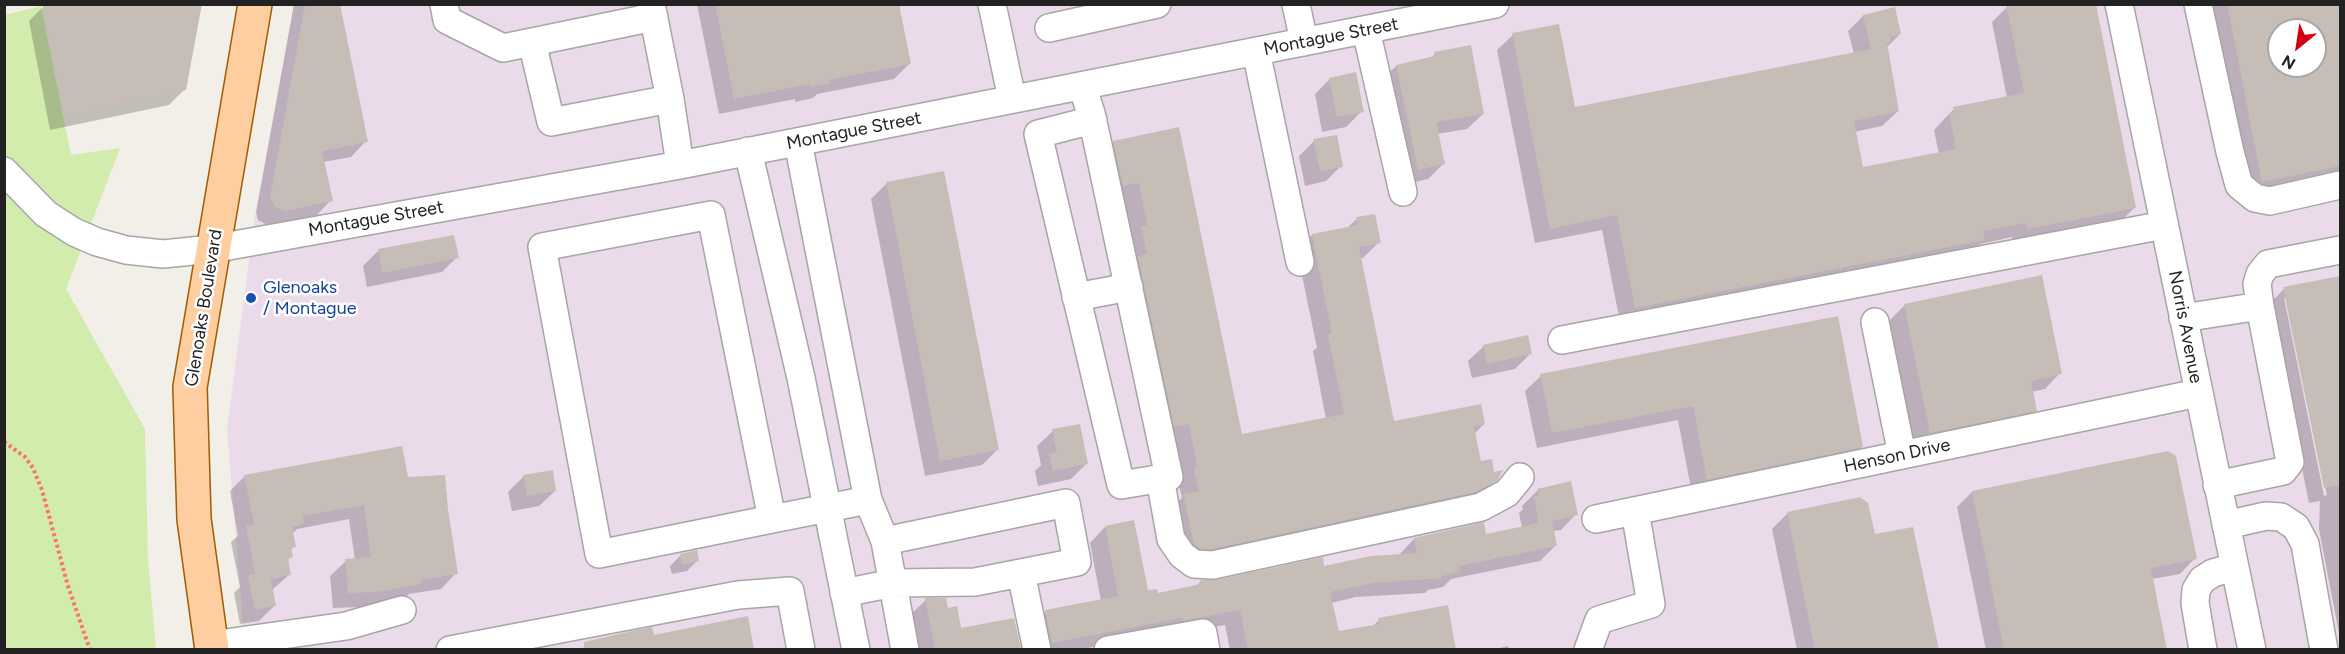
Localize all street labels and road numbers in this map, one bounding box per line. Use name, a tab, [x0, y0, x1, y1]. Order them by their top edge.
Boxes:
street label: Montague Street	[1262, 13, 1400, 61]
street label: Montague Street	[785, 107, 923, 155]
street label: Montague Street	[307, 196, 445, 242]
street label: Glenoaks Boulevard	[181, 228, 227, 388]
street label: Norris Avenue	[2163, 269, 2207, 385]
street label: Henson Drive	[1842, 434, 1952, 478]

